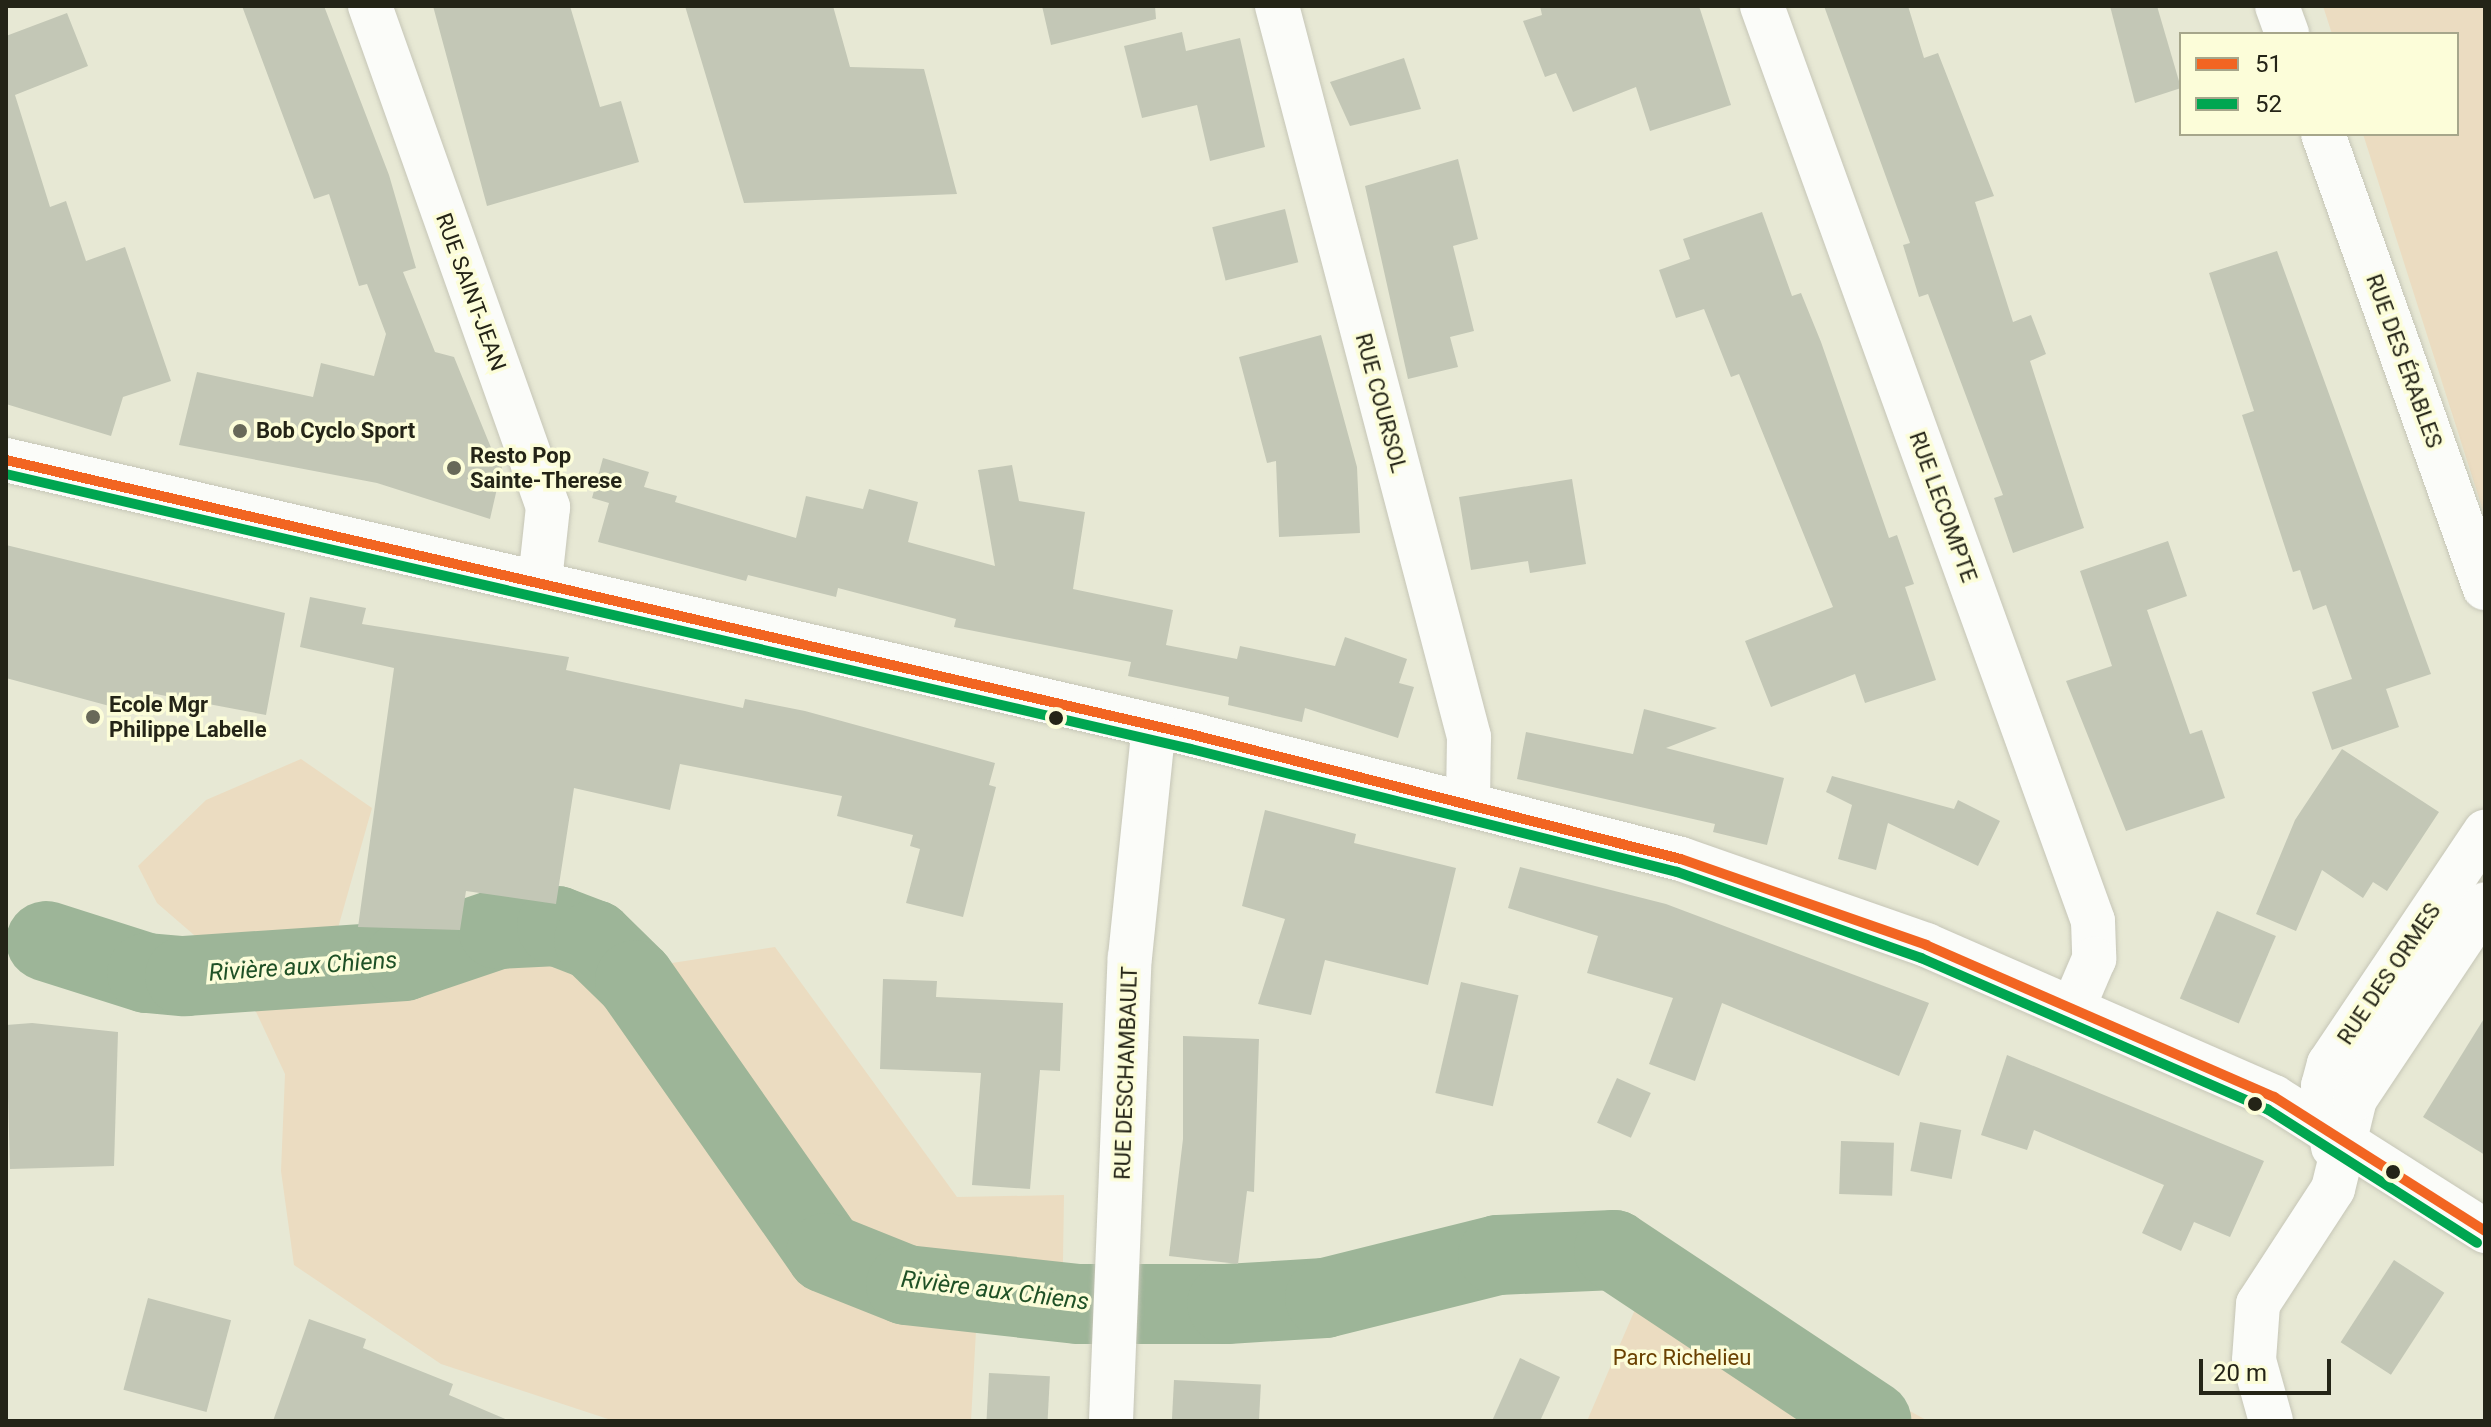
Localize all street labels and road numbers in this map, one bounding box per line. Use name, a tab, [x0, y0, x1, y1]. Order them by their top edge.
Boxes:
street label: RUE SAINT-JEAN	[430, 210, 512, 374]
street label: RUE DES ÉRABLES	[2360, 271, 2448, 451]
street label: RUE COURSOL	[1350, 330, 1412, 476]
street label: RUE LECOMPTE	[1904, 428, 1982, 586]
street label: RUE DES ORMES	[2332, 898, 2446, 1050]
street label: RUE DESCHAMBAULT	[1109, 966, 1143, 1180]

